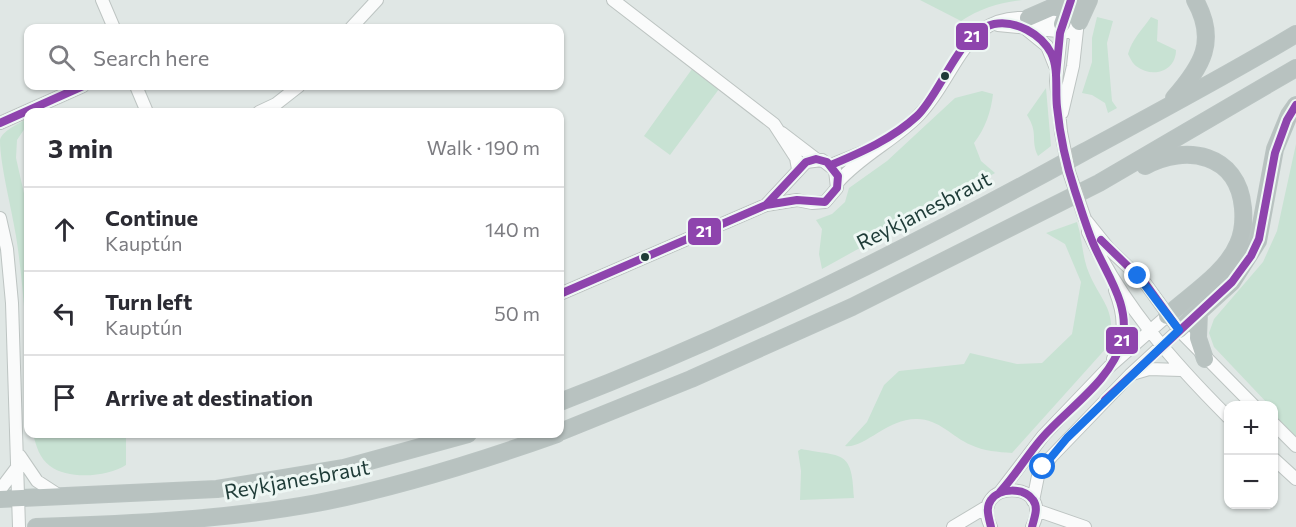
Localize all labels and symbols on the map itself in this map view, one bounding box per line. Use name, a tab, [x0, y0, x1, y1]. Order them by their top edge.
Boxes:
line badge: 21	[955, 22, 989, 51]
text: 21	[964, 26, 980, 45]
unlabelled marker	[939, 70, 951, 82]
street label: Reykjanesbraut	[852, 165, 995, 254]
line badge: 21	[687, 217, 722, 246]
text: 21	[696, 221, 712, 240]
unlabelled marker	[639, 251, 651, 263]
route end	[1124, 262, 1150, 288]
line badge: 21	[1105, 326, 1139, 355]
text: 21	[1114, 330, 1130, 349]
street label: Reykjanesbraut	[222, 453, 371, 504]
route start	[1029, 453, 1055, 479]

